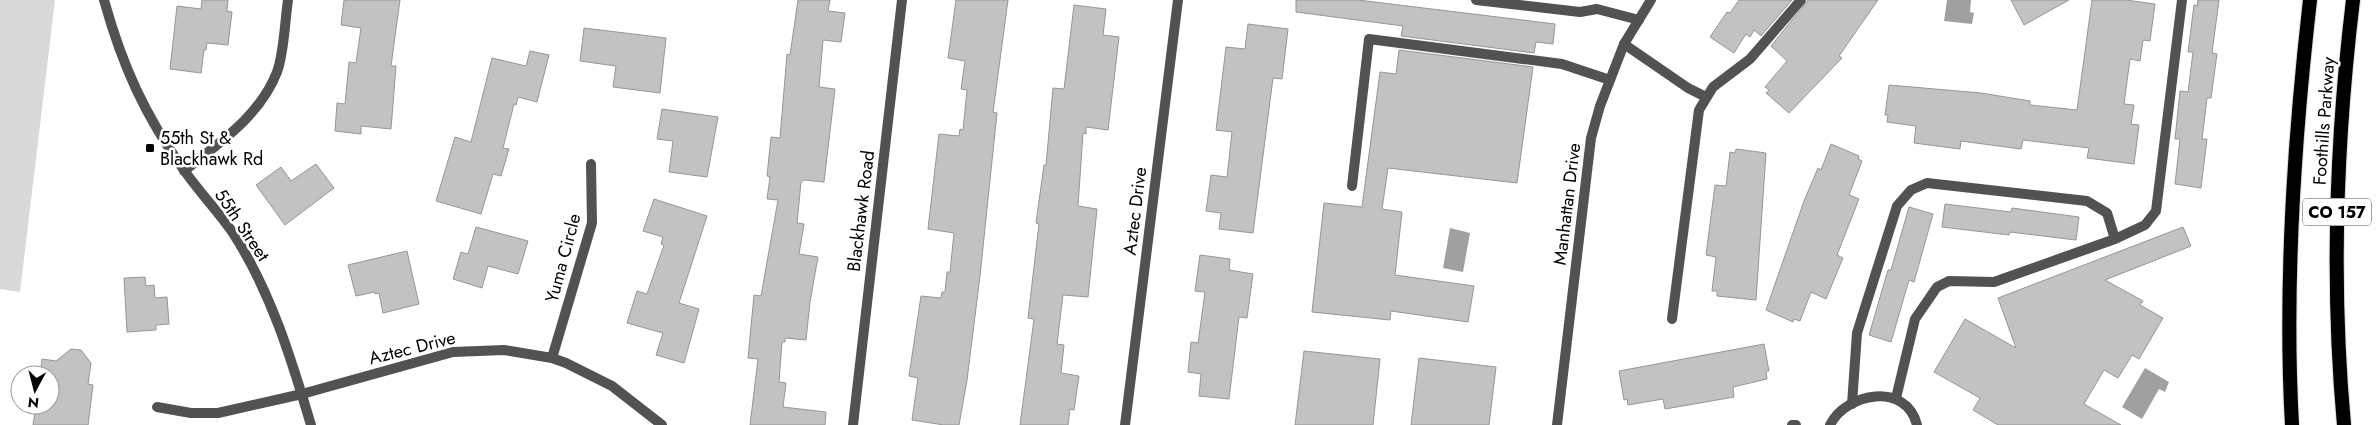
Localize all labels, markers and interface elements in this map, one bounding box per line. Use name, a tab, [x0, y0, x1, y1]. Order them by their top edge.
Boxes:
street label: Foothills Parkway	[2307, 56, 2341, 186]
place label: 55th St & Blackhawk Rd	[160, 125, 263, 172]
street label: Manhattan Drive	[1547, 141, 1587, 267]
marker: 55th St & Blackhawk Rd	[144, 142, 156, 154]
street label: Blackhawk Road	[841, 149, 881, 273]
street label: Aztec Drive	[1117, 165, 1153, 257]
street label: 55th Street	[208, 184, 276, 267]
road number: CO 157	[2303, 198, 2371, 226]
street label: Yuma Circle	[539, 211, 587, 305]
street label: Aztec Drive	[366, 325, 458, 371]
north arrow	[10, 365, 60, 415]
text: N	[27, 392, 40, 414]

